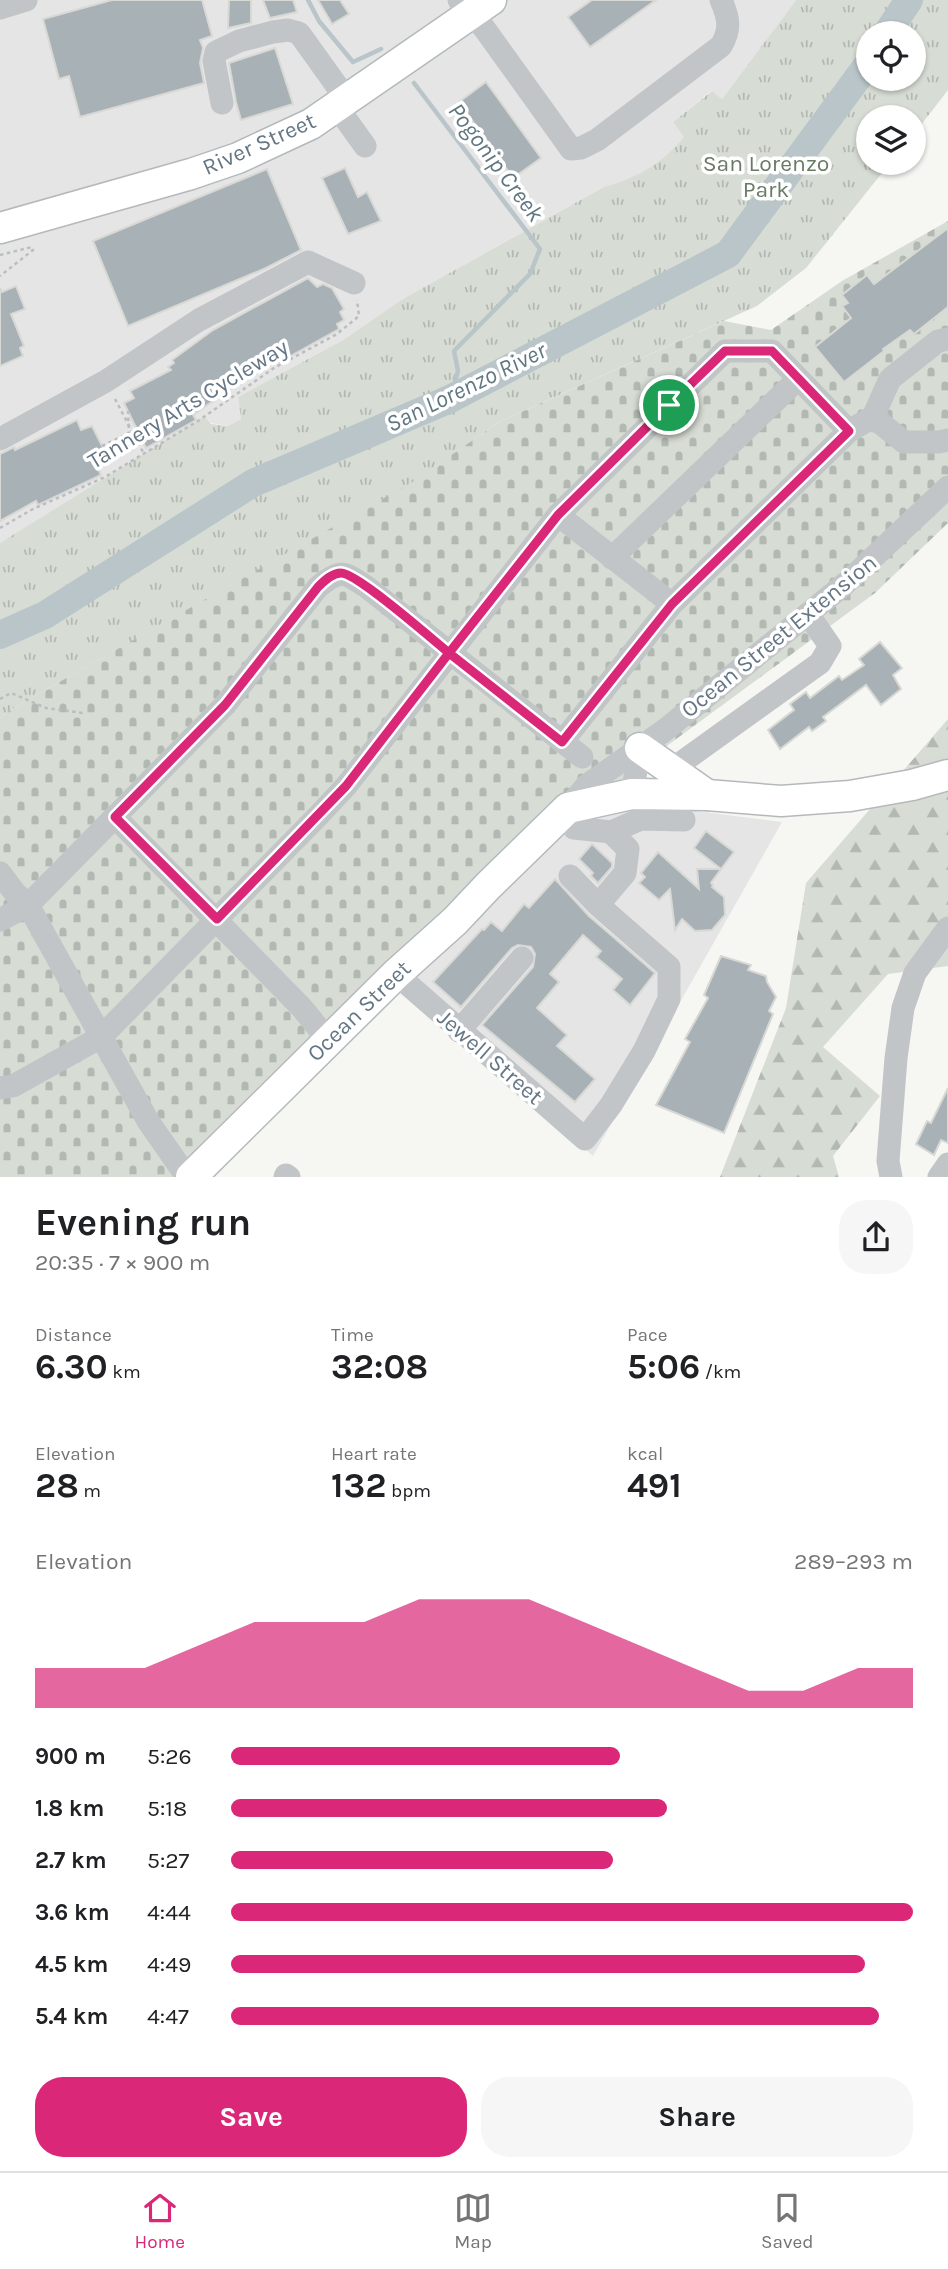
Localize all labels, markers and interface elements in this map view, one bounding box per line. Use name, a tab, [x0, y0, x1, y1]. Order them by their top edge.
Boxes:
map controls	[856, 21, 926, 175]
button: locate	[856, 21, 926, 91]
water label: Pogonip Creek	[442, 97, 550, 227]
button: layers	[856, 105, 926, 175]
street label: River Street	[198, 107, 320, 181]
park label: San Lorenzo Park	[703, 150, 829, 203]
street label: Tannery Arts Cycleway	[83, 333, 293, 475]
water label: San Lorenzo River	[381, 336, 551, 438]
pin	[639, 375, 699, 435]
icon: arrive	[650, 386, 688, 424]
street label: Ocean Street Extension	[676, 549, 882, 723]
street label: Ocean Street	[302, 955, 417, 1067]
street label: Jewell Street	[432, 1004, 549, 1110]
text: Evening run	[35, 1200, 251, 1245]
button: share	[839, 1200, 913, 1274]
text: 20:35 · 7 × 900 m	[35, 1249, 210, 1276]
text: Distance	[35, 1324, 112, 1346]
text: Time	[331, 1324, 374, 1346]
text: Pace	[627, 1324, 668, 1346]
text: 6.30	[35, 1346, 108, 1387]
text: 32:08	[331, 1346, 428, 1387]
text: 5:06	[627, 1346, 700, 1387]
text: km	[108, 1361, 141, 1383]
text: /km	[700, 1361, 741, 1383]
text: Elevation	[35, 1443, 115, 1465]
text: Heart rate	[331, 1443, 417, 1465]
text: kcal	[627, 1443, 663, 1465]
text: 28	[35, 1465, 79, 1506]
text: 132	[331, 1465, 386, 1506]
text: 491	[627, 1465, 682, 1506]
text: m	[79, 1480, 101, 1502]
text: bpm	[386, 1480, 431, 1502]
text: Elevation	[35, 1548, 132, 1575]
text: 289–293 m	[794, 1548, 913, 1575]
text: 900 m	[35, 1743, 106, 1770]
text: 5:26	[147, 1743, 192, 1770]
text: 1.8 km	[35, 1795, 104, 1822]
text: 5:18	[147, 1795, 187, 1822]
text: 2.7 km	[35, 1847, 107, 1874]
text: 5:27	[147, 1847, 189, 1874]
text: 3.6 km	[35, 1899, 109, 1926]
text: 4:44	[147, 1899, 191, 1926]
text: 4.5 km	[35, 1951, 108, 1978]
text: 4:49	[147, 1951, 191, 1978]
text: 5.4 km	[35, 2003, 108, 2030]
text: 4:47	[147, 2003, 189, 2030]
button: Save	[35, 2077, 467, 2157]
button: Share	[481, 2077, 913, 2157]
tab: Home	[134, 2189, 185, 2253]
tab: Map	[454, 2189, 492, 2253]
tab: Saved	[761, 2189, 814, 2253]

